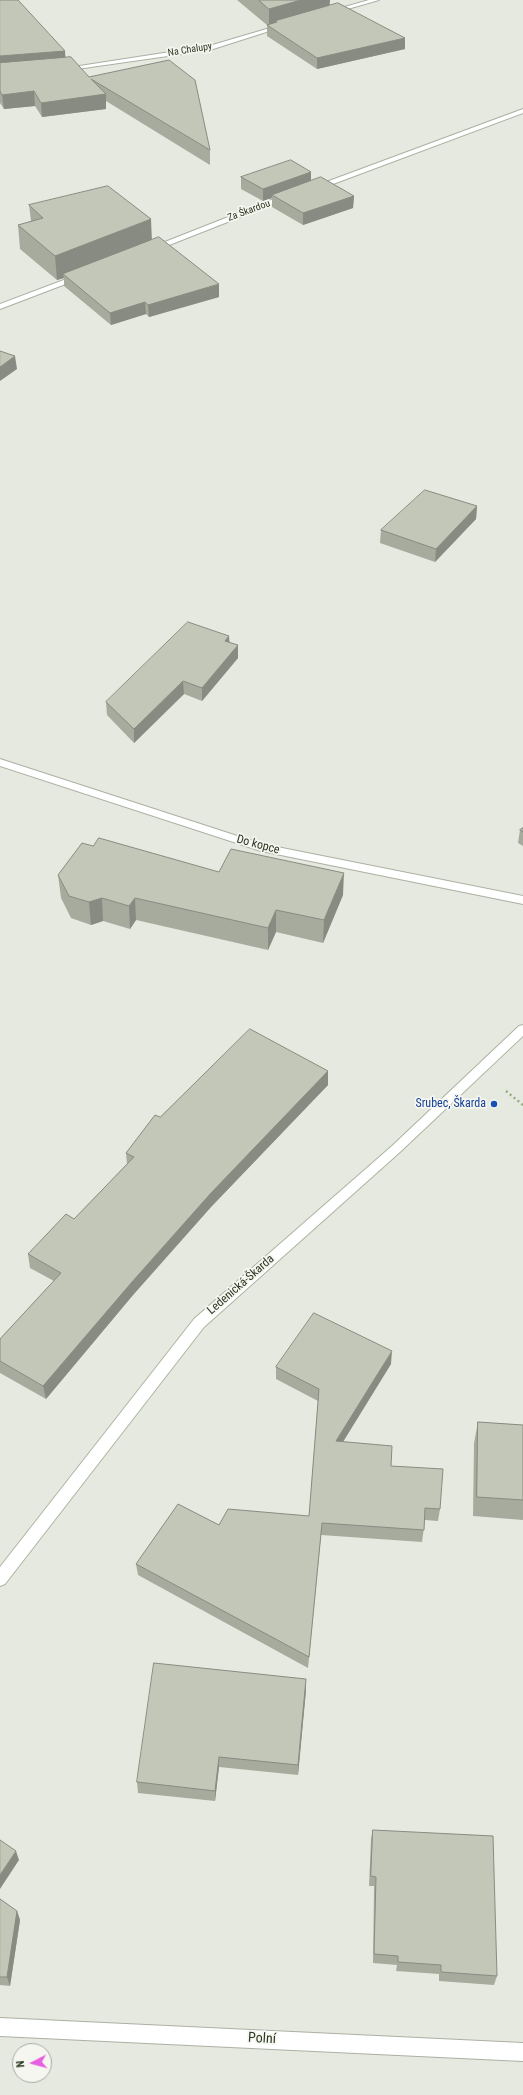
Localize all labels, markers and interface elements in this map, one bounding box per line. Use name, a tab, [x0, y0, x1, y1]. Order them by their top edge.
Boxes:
street label: Na Chalupy	[167, 41, 213, 59]
street label: Za Škardou	[226, 198, 272, 224]
street label: Do kopce	[235, 832, 281, 858]
place label: Srubec, Škarda	[415, 1097, 486, 1111]
marker: Srubec, Škarda	[489, 1099, 499, 1109]
street label: Ledenická-Škarda	[205, 1252, 277, 1318]
street label: Polní	[248, 2030, 276, 2048]
north arrow	[12, 2043, 52, 2083]
text: N	[14, 2060, 27, 2068]

